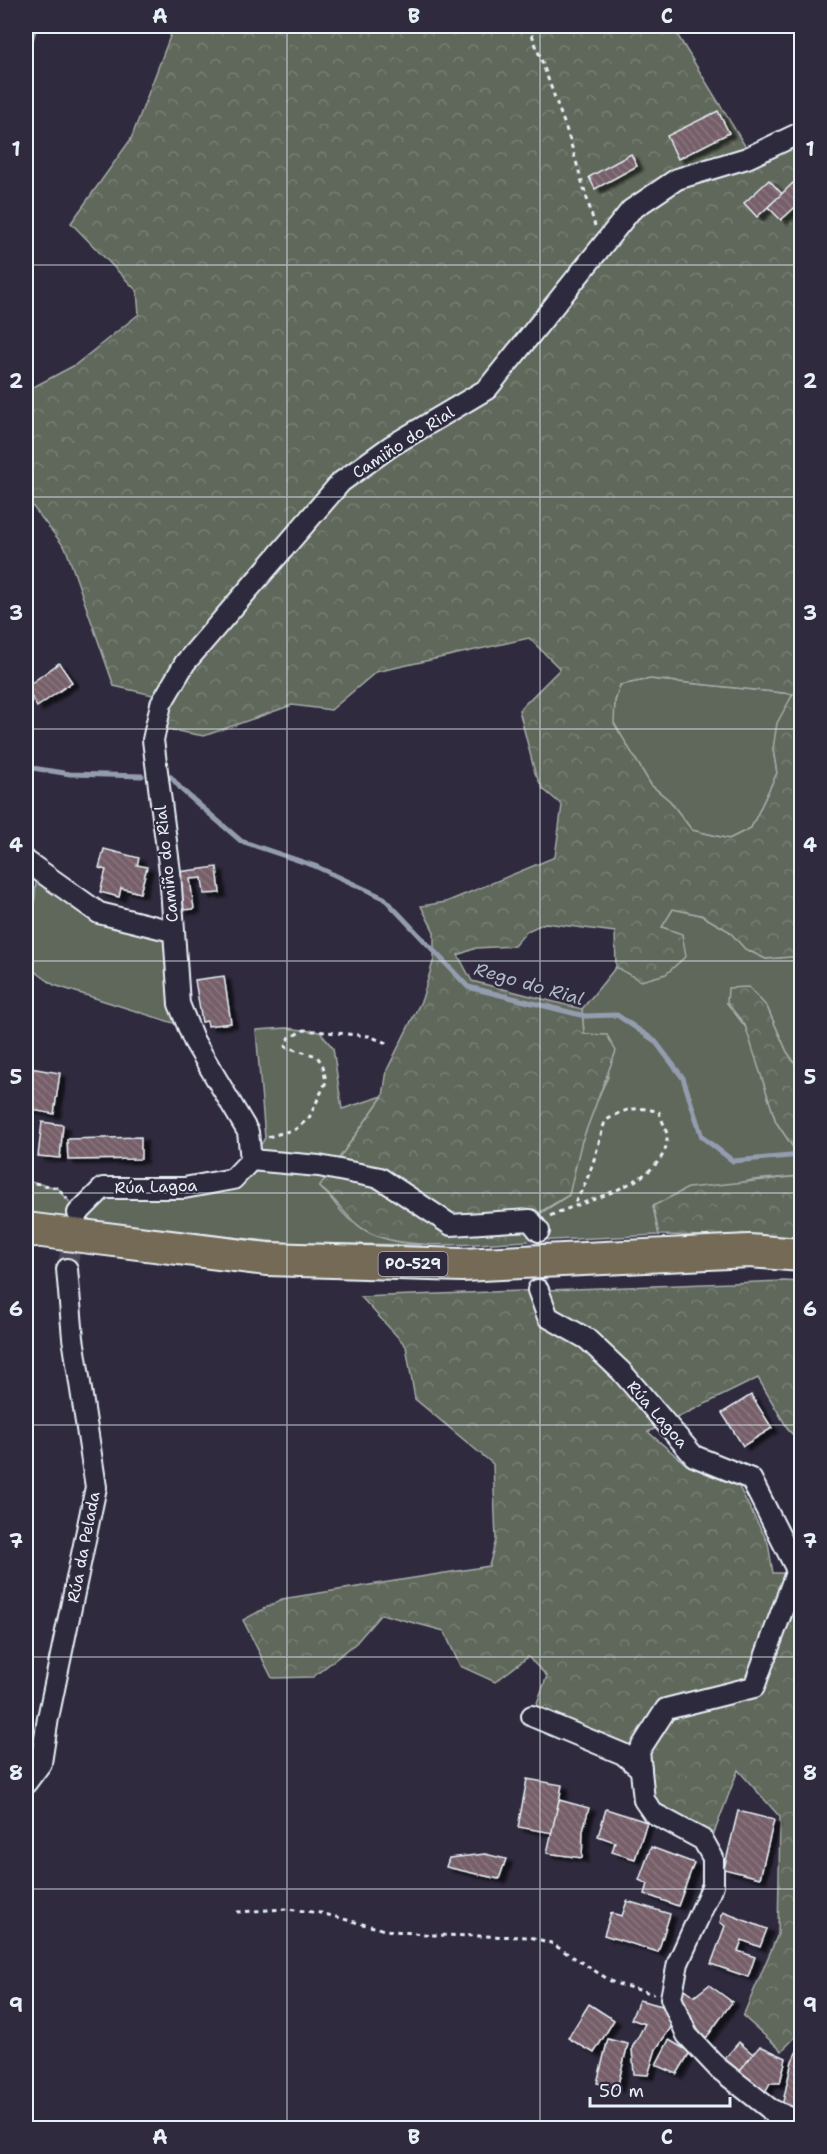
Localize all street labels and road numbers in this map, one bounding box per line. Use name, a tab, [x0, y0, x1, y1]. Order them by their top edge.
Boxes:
street label: Camiño do Rial	[348, 402, 458, 483]
street label: Camiño do Rial	[150, 804, 183, 923]
street label: Rúa Lagoa	[114, 1175, 198, 1198]
road number: PO-529	[378, 1252, 448, 1276]
street label: Rúa Lagoa	[623, 1376, 693, 1452]
street label: Rúa da Pelada	[62, 1490, 105, 1605]

